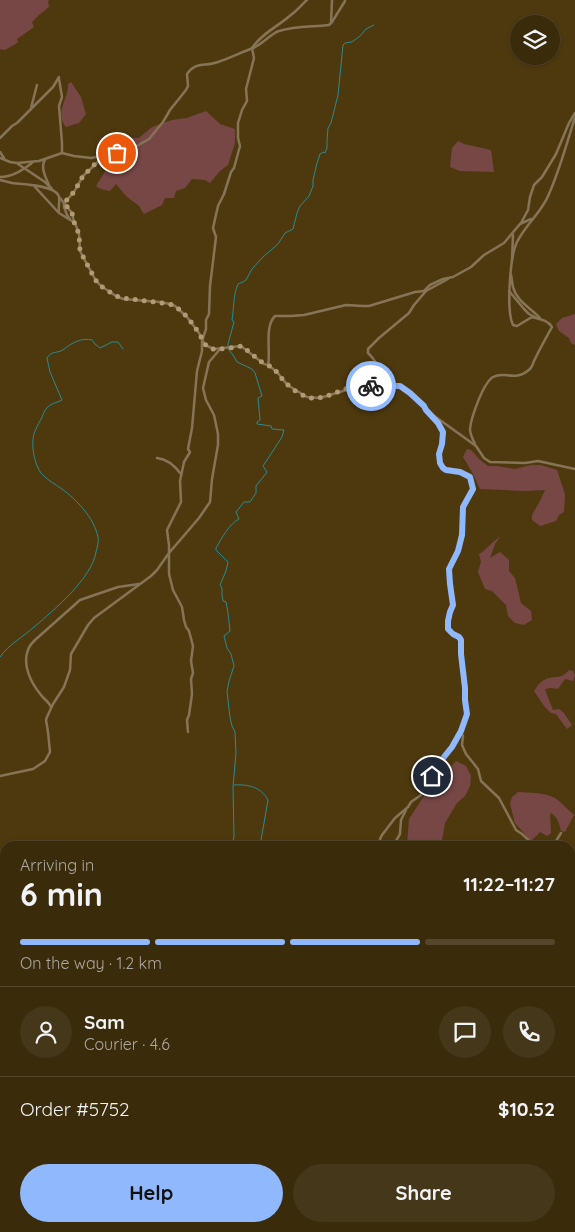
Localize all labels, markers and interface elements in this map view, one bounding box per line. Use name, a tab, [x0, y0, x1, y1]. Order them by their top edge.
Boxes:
map controls	[510, 15, 560, 65]
button: layers	[510, 15, 560, 65]
pin	[96, 132, 138, 174]
icon: bag	[103, 139, 131, 167]
courier	[346, 361, 396, 411]
icon: bike	[357, 372, 385, 400]
pin	[411, 755, 453, 797]
icon: home	[418, 762, 446, 790]
text: Arriving in	[20, 855, 94, 875]
text: 11:22–11:27	[463, 872, 555, 896]
text: 6 min	[20, 874, 103, 914]
text: On the way · 1.2 km	[20, 953, 162, 973]
button: person	[20, 1006, 72, 1058]
button: chat	[439, 1006, 491, 1058]
button: phone	[503, 1006, 555, 1058]
text: Sam	[84, 1010, 125, 1034]
text: Courier · 4.6	[84, 1034, 170, 1054]
text: Order #5752	[20, 1097, 130, 1121]
text: $10.52	[498, 1097, 555, 1121]
button: Help	[20, 1164, 283, 1222]
button: Share	[293, 1164, 555, 1222]

